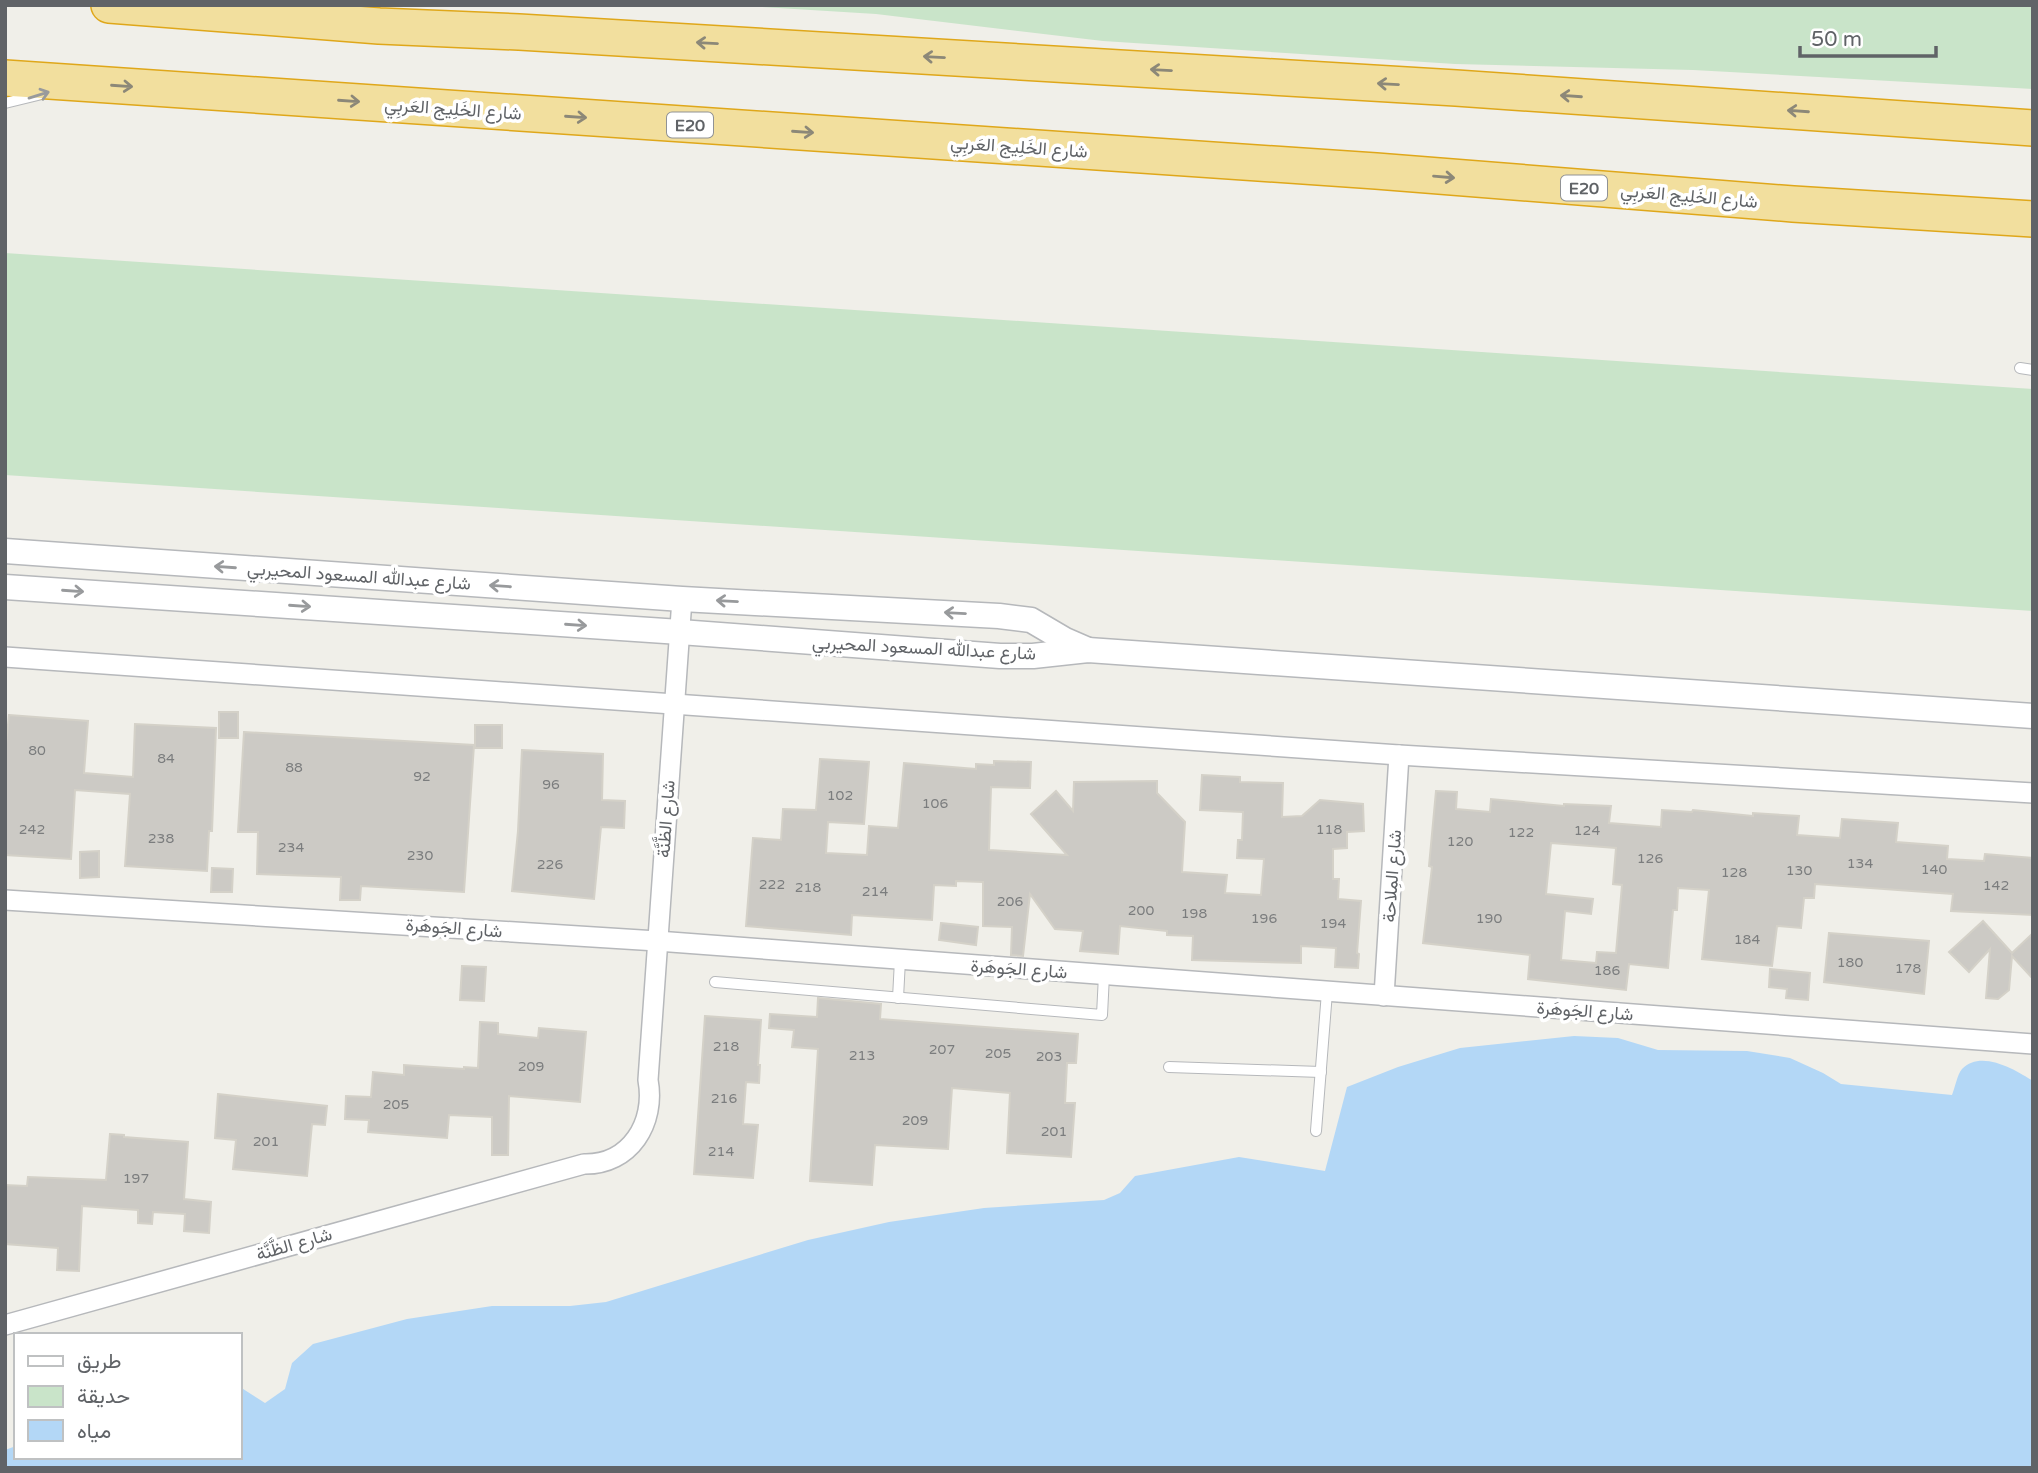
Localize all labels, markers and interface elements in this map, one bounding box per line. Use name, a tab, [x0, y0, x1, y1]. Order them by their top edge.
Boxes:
scale bar	[1800, 14, 1937, 58]
text: 50 m	[1811, 27, 1862, 52]
one-way arrow	[696, 36, 718, 49]
one-way arrow	[922, 50, 945, 63]
one-way arrow	[1150, 63, 1173, 76]
one-way arrow	[1377, 77, 1400, 90]
one-way arrow	[110, 80, 133, 93]
one-way arrow	[27, 88, 49, 100]
one-way arrow	[1559, 89, 1582, 102]
street label: شارع الخَلِيج العَربِي	[383, 93, 522, 129]
one-way arrow	[337, 95, 360, 108]
one-way arrow	[1787, 104, 1809, 117]
one-way arrow	[564, 111, 587, 124]
road number: E20	[667, 113, 713, 138]
one-way arrow	[791, 126, 814, 139]
street label: شارع الخَلِيج العَربِي	[949, 131, 1088, 167]
one-way arrow	[1432, 171, 1455, 184]
road number: E20	[1561, 176, 1607, 200]
street label: شارع الخَلِيج العَربِي	[1619, 179, 1759, 217]
street label: شارع عبدالله المسعود المحيربي	[246, 557, 472, 599]
one-way arrow	[214, 560, 236, 573]
one-way arrow	[490, 579, 512, 592]
one-way arrow	[62, 585, 84, 598]
one-way arrow	[716, 595, 739, 608]
one-way arrow	[289, 600, 312, 613]
one-way arrow	[943, 606, 966, 619]
one-way arrow	[564, 619, 587, 632]
street label: شارع عبدالله المسعود المحيربي	[811, 631, 1037, 669]
house number: 80	[28, 742, 46, 759]
house number: 84	[157, 750, 175, 767]
house number: 88	[285, 759, 303, 776]
house number: 92	[413, 768, 431, 785]
house number: 96	[542, 776, 560, 793]
street label: شارع الظَّنَّة	[650, 779, 681, 859]
house number: 102	[827, 787, 853, 804]
house number: 106	[922, 795, 948, 812]
house number: 242	[19, 821, 45, 838]
house number: 118	[1316, 821, 1342, 838]
house number: 124	[1574, 822, 1600, 839]
house number: 122	[1508, 824, 1534, 841]
street label: شارع المِلاحة	[1378, 829, 1407, 923]
house number: 238	[148, 830, 174, 847]
house number: 120	[1447, 833, 1473, 850]
house number: 234	[278, 839, 304, 856]
house number: 230	[407, 847, 433, 864]
house number: 126	[1637, 850, 1663, 867]
house number: 134	[1847, 855, 1873, 872]
house number: 226	[537, 856, 563, 873]
house number: 140	[1921, 861, 1947, 878]
house number: 130	[1786, 862, 1812, 879]
house number: 128	[1721, 864, 1747, 881]
house number: 222	[759, 876, 785, 893]
house number: 142	[1983, 877, 2009, 894]
house number: 218	[795, 879, 821, 896]
house number: 214	[862, 883, 888, 900]
house number: 206	[997, 893, 1023, 910]
house number: 200	[1128, 902, 1154, 919]
house number: 198	[1181, 905, 1207, 922]
house number: 196	[1251, 910, 1277, 927]
house number: 190	[1476, 910, 1502, 927]
street label: شارع الجَوهَرة	[405, 914, 503, 943]
house number: 194	[1320, 915, 1346, 932]
house number: 184	[1734, 931, 1760, 948]
house number: 180	[1837, 954, 1863, 971]
street label: شارع الجَوهَرة	[970, 955, 1068, 984]
house number: 178	[1895, 960, 1921, 977]
house number: 186	[1594, 962, 1620, 979]
street label: شارع الجَوهَرة	[1536, 997, 1634, 1026]
house number: 218	[713, 1038, 739, 1055]
house number: 207	[929, 1041, 955, 1058]
house number: 205	[985, 1045, 1011, 1062]
house number: 213	[849, 1047, 875, 1064]
house number: 203	[1036, 1048, 1062, 1065]
house number: 209	[518, 1058, 544, 1075]
house number: 216	[711, 1090, 737, 1107]
house number: 205	[383, 1096, 409, 1113]
house number: 209	[902, 1112, 928, 1129]
house number: 201	[1041, 1123, 1067, 1140]
house number: 201	[253, 1133, 279, 1150]
house number: 214	[708, 1143, 734, 1160]
house number: 197	[123, 1170, 149, 1187]
street label: شارع الظَّنَّة	[253, 1220, 335, 1266]
legend	[14, 1333, 242, 1459]
text: طريق	[77, 1349, 122, 1374]
text: حديقة	[77, 1384, 130, 1409]
text: مياه	[77, 1419, 111, 1444]

